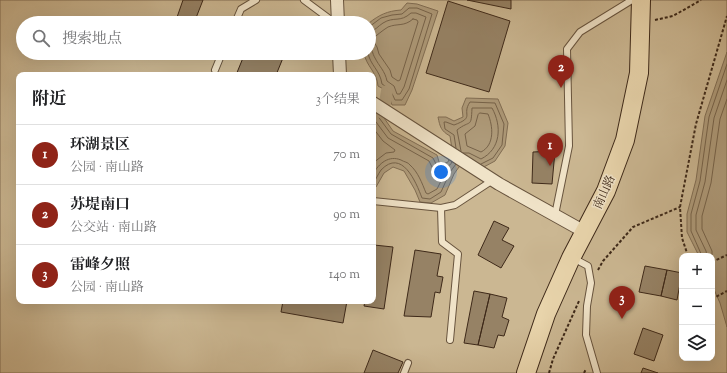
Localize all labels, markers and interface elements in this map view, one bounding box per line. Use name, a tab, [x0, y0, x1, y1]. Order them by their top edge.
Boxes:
search box	[16, 16, 376, 60]
icon: search	[30, 27, 52, 49]
text: 搜索地点	[62, 29, 122, 50]
pin: 2	[548, 55, 574, 88]
text: 附近	[32, 88, 66, 112]
text: 3个结果	[316, 91, 360, 109]
pin: 1	[537, 133, 563, 166]
text: 环湖景区	[70, 135, 130, 156]
text: 1	[43, 146, 47, 164]
text: 70 m	[333, 146, 360, 164]
text: 公园 · 南山路	[70, 159, 144, 177]
your location	[431, 162, 451, 182]
street label: 南山路	[589, 172, 620, 213]
text: 苏堤南口	[70, 195, 130, 216]
text: 2	[42, 206, 48, 224]
text: 90 m	[333, 206, 360, 224]
text: 公交站 · 南山路	[70, 219, 157, 237]
map controls	[679, 253, 715, 361]
button: +	[679, 253, 715, 289]
text: 雷峰夕照	[70, 255, 130, 276]
text: 3	[42, 266, 48, 284]
text: 140 m	[329, 266, 360, 284]
text: 公园 · 南山路	[70, 279, 144, 297]
pin: 3	[609, 286, 635, 319]
button: −	[679, 289, 715, 325]
button: layers	[679, 325, 715, 361]

